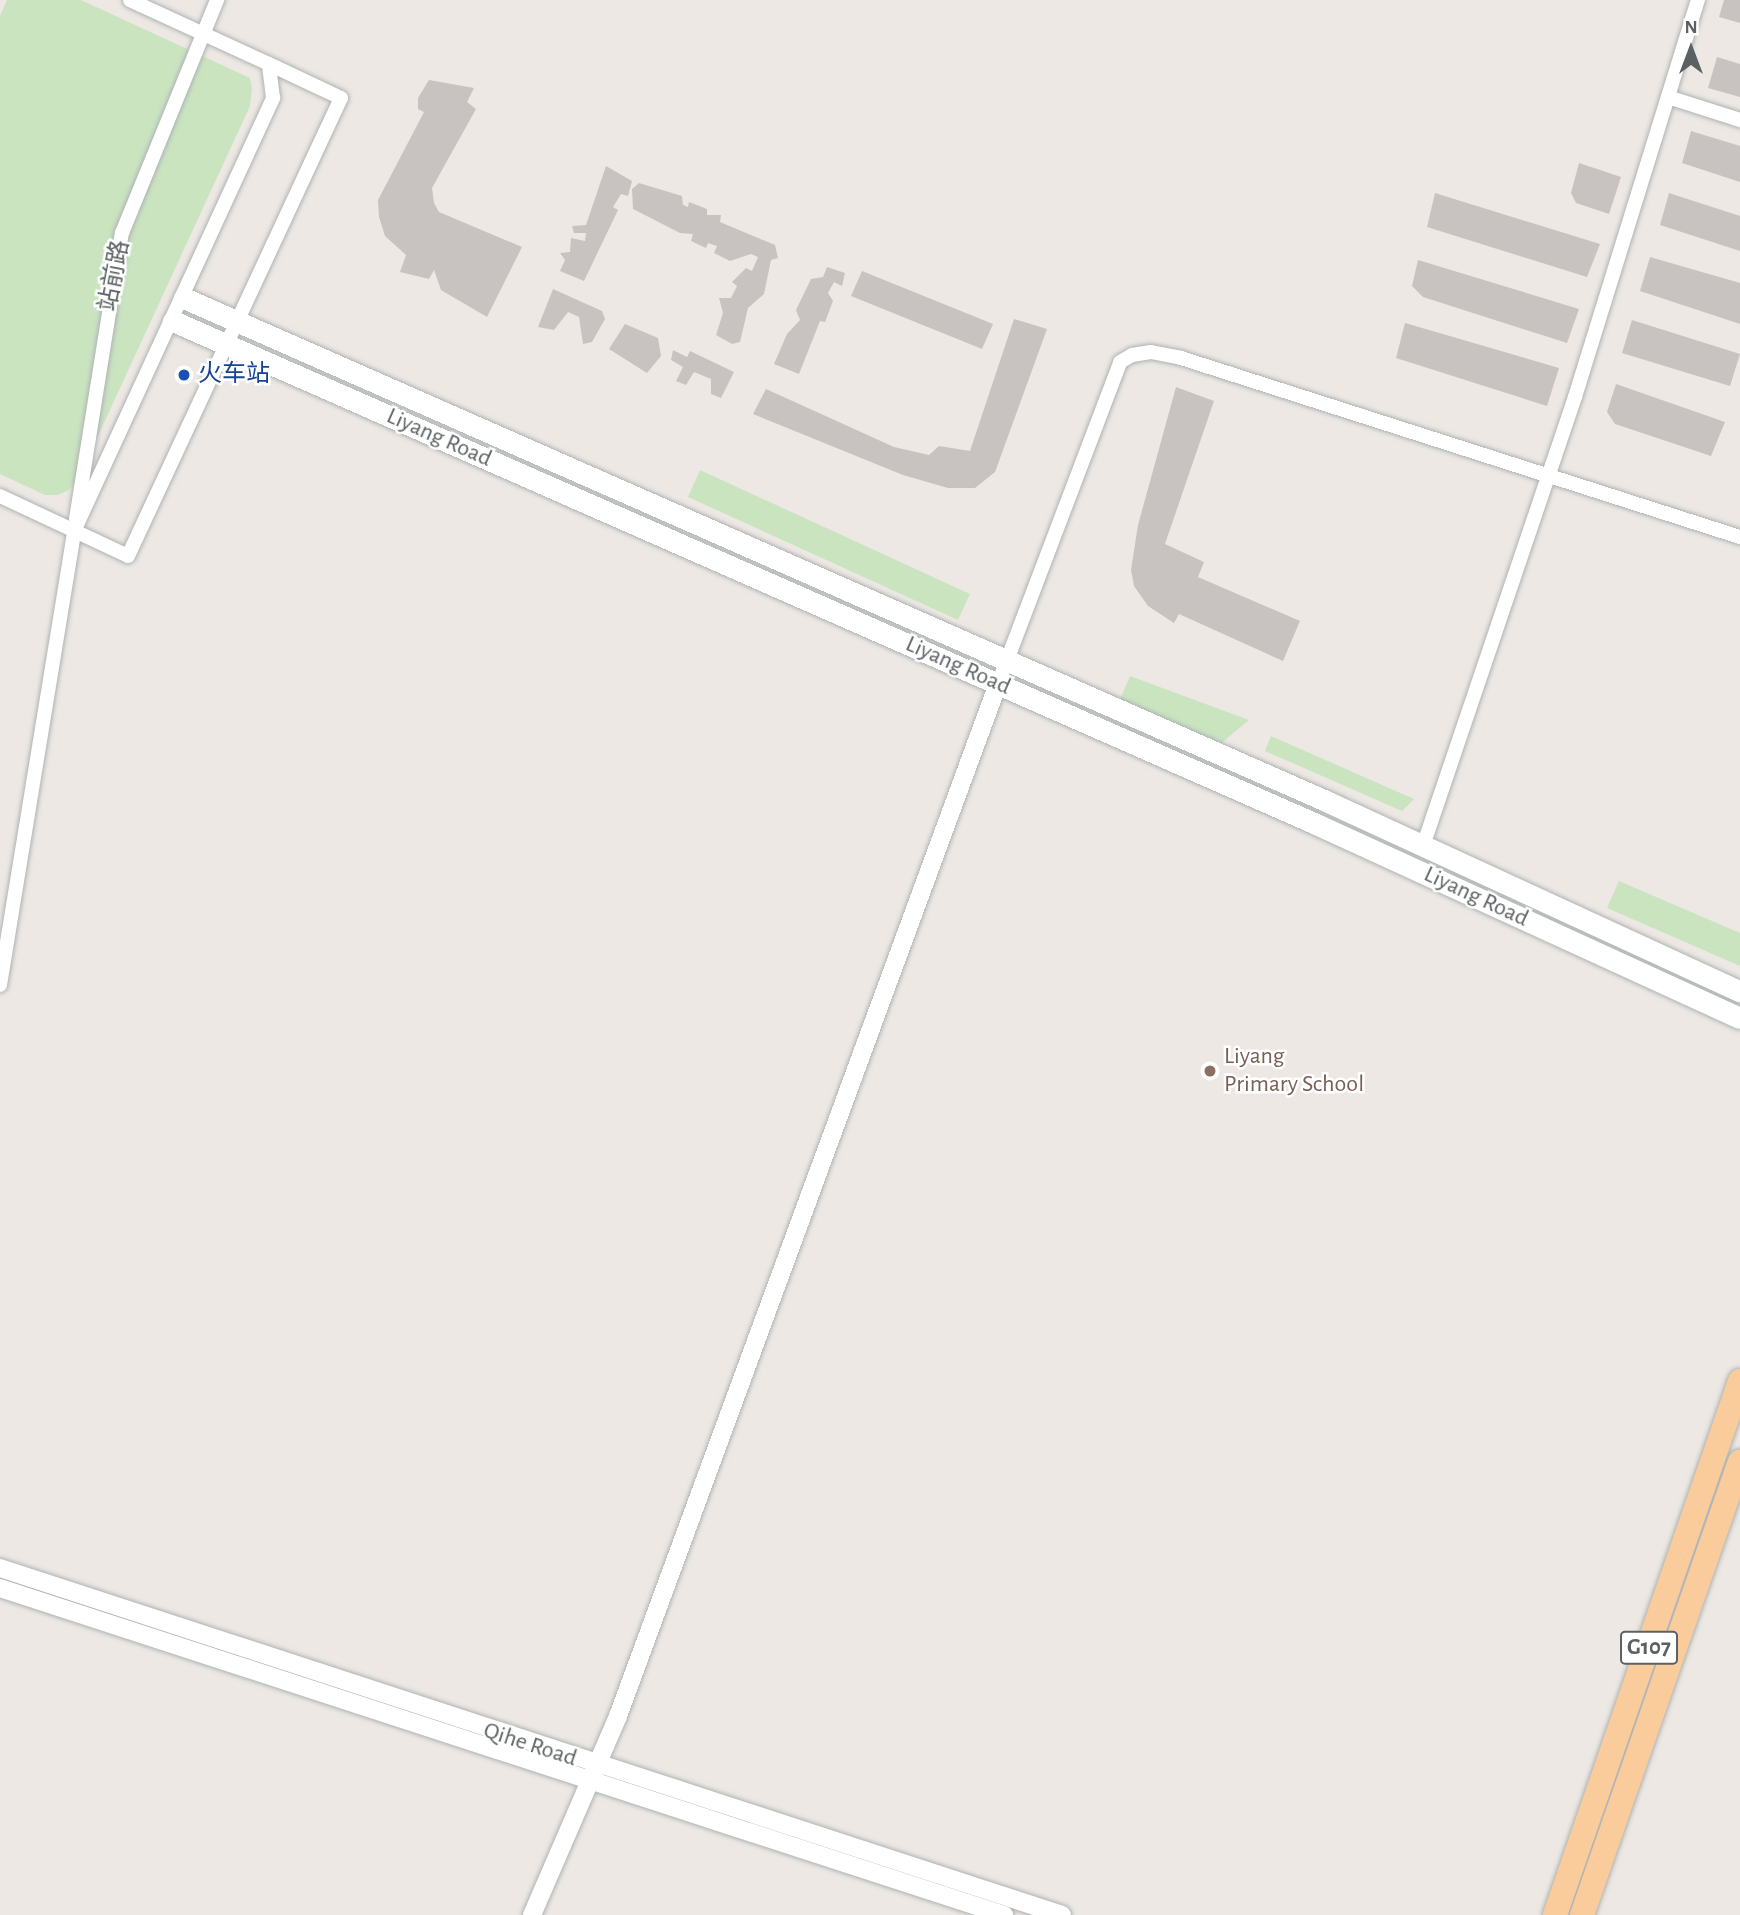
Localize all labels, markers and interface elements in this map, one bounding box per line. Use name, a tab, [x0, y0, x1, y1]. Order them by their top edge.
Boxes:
north arrow	[1656, 14, 1726, 84]
text: N	[1684, 18, 1698, 37]
street label: 站前路	[94, 238, 136, 314]
place label: 火车站	[198, 361, 270, 389]
marker: 火车站	[176, 367, 192, 383]
street label: Liyang Road	[382, 402, 496, 474]
street label: Liyang Road	[901, 630, 1015, 702]
street label: Liyang Road	[1419, 860, 1533, 934]
place label: Liyang Primary School	[1224, 1043, 1364, 1099]
marker: Liyang Primary School	[1202, 1063, 1218, 1079]
road number: G107	[1619, 1628, 1679, 1667]
street label: Qihe Road	[480, 1716, 580, 1774]

